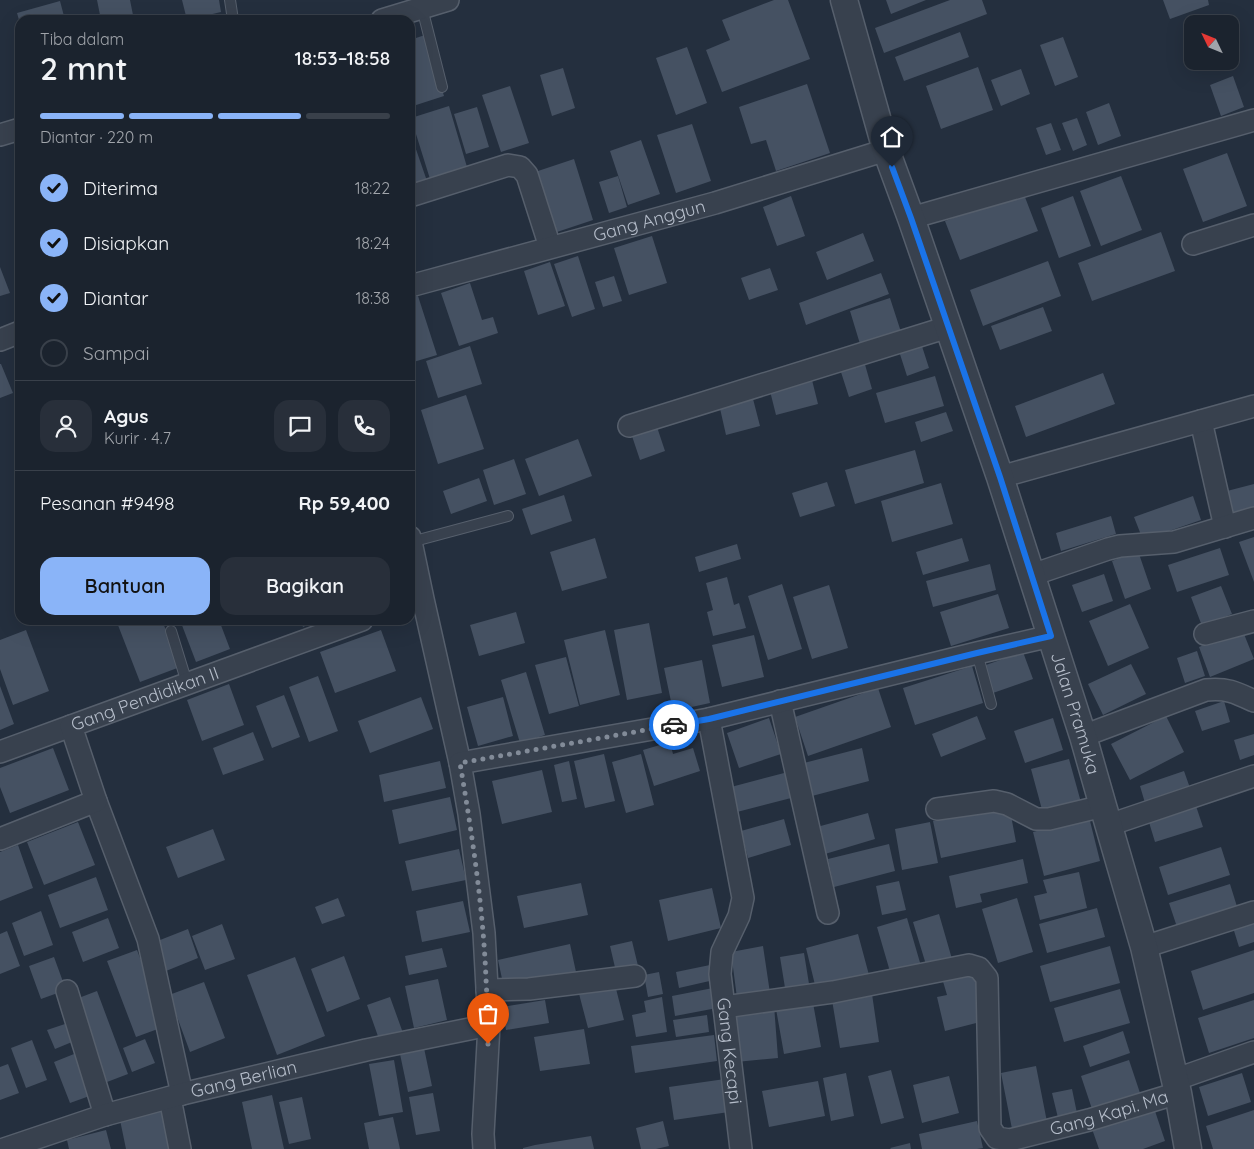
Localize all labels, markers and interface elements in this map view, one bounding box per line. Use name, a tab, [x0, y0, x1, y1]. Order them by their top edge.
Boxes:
north arrow	[1184, 15, 1239, 70]
map controls	[1184, 15, 1239, 70]
text: Tiba dalam	[40, 29, 124, 49]
text: 18:53–18:58	[295, 46, 390, 70]
text: 2 mnt	[40, 48, 128, 88]
pin	[871, 116, 913, 167]
icon: home	[878, 123, 906, 151]
text: Diantar · 220 m	[40, 127, 153, 147]
icon: check	[40, 174, 68, 202]
text: Diterima	[83, 176, 158, 200]
text: 18:22	[355, 178, 390, 198]
street label: Gang Anggun	[591, 194, 708, 247]
icon: check	[40, 229, 68, 257]
text: Disiapkan	[83, 231, 169, 255]
text: 18:24	[355, 233, 390, 253]
icon: check	[40, 284, 68, 312]
text: Diantar	[83, 286, 149, 310]
text: 18:38	[355, 288, 390, 308]
text: Sampai	[83, 341, 150, 365]
button: person	[40, 400, 92, 452]
button: chat	[274, 400, 326, 452]
button: phone	[338, 400, 390, 452]
text: Agus	[104, 404, 148, 428]
text: Kurir · 4.7	[104, 428, 171, 448]
text: Pesanan #9498	[40, 491, 175, 515]
text: Rp 59,400	[299, 491, 390, 515]
button: Bantuan	[40, 557, 210, 615]
button: Bagikan	[220, 557, 390, 615]
street label: Jalan Pramuka	[1046, 649, 1105, 777]
street label: Gang Pendidikan II	[68, 661, 222, 736]
courier	[649, 700, 699, 750]
icon: car	[660, 711, 688, 739]
pin	[467, 993, 509, 1044]
street label: Gang Kecapi	[712, 996, 748, 1105]
icon: bag	[474, 1000, 502, 1028]
street label: Gang Berlian	[188, 1055, 299, 1103]
street label: Gang Kapi. Ma	[1047, 1085, 1171, 1140]

